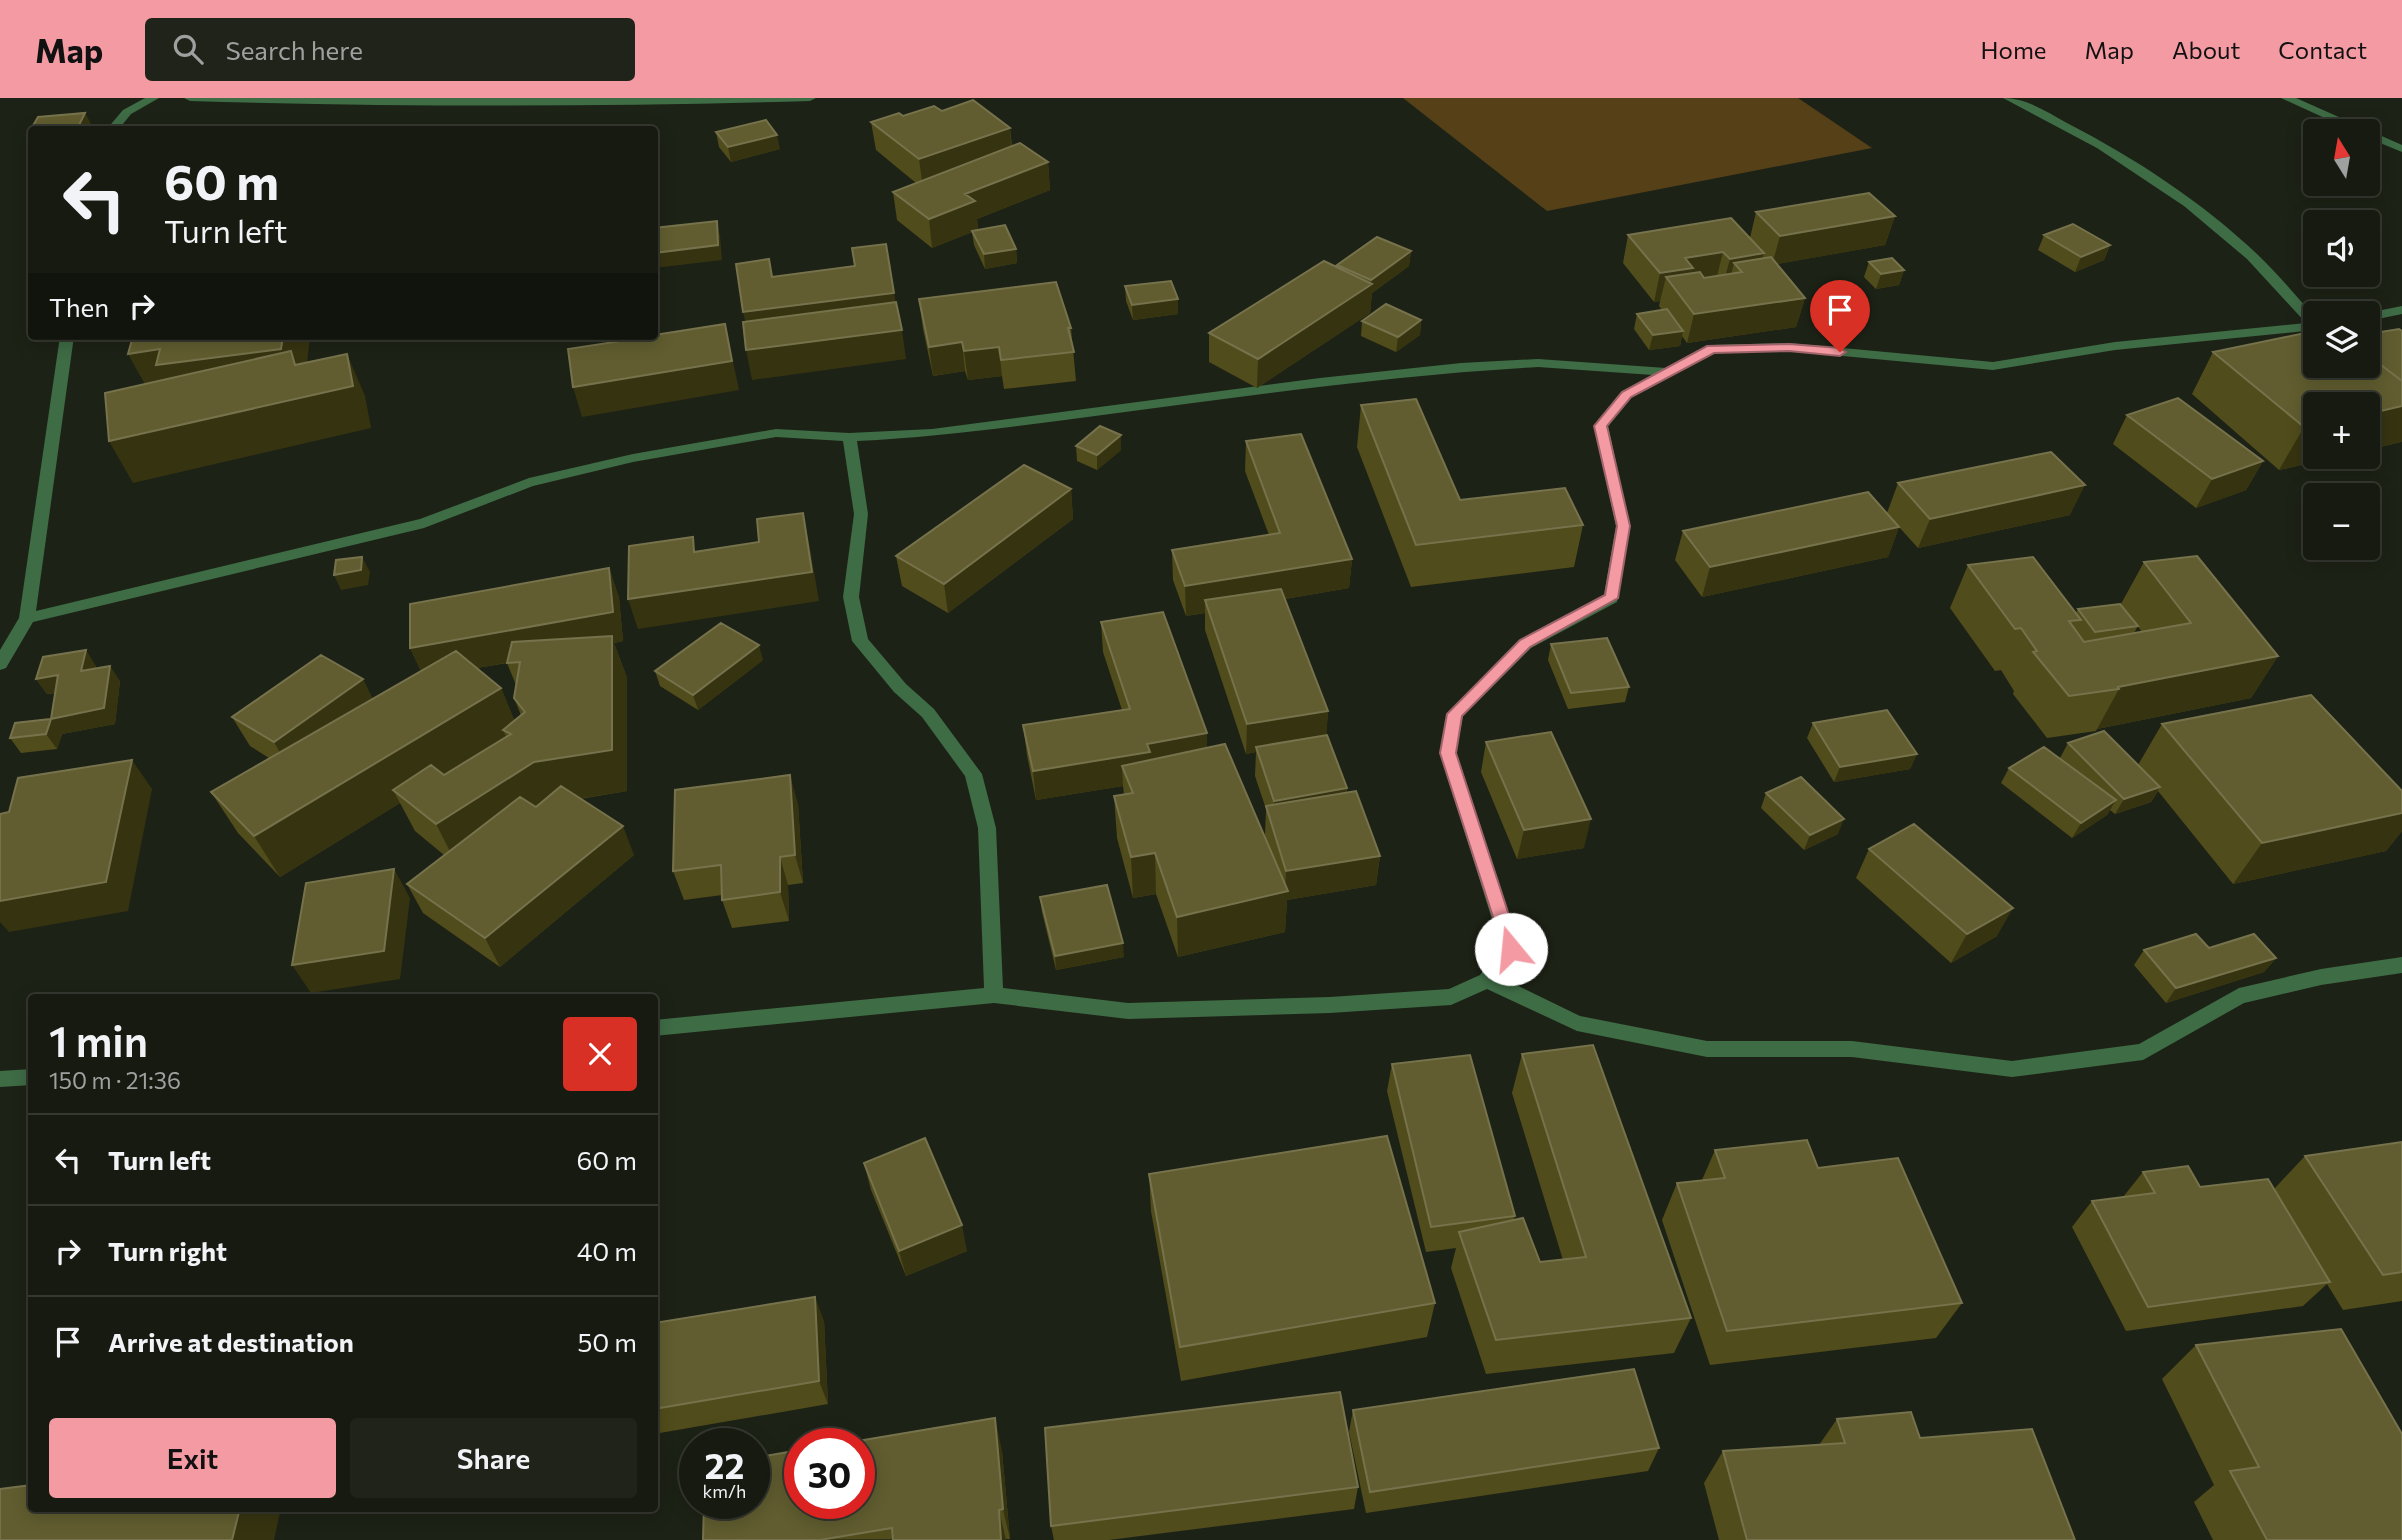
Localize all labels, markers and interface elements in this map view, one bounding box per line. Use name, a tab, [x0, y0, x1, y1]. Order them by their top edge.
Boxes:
search box	[145, 18, 635, 81]
text: Map	[35, 29, 103, 70]
icon: search	[169, 30, 207, 68]
text: Search here	[225, 34, 363, 65]
text: Home	[1981, 35, 2047, 64]
text: Map	[2085, 35, 2134, 64]
text: About	[2172, 35, 2240, 64]
text: Contact	[2278, 35, 2367, 64]
north arrow	[2303, 119, 2380, 196]
map controls	[2303, 119, 2380, 560]
text: 60 m	[164, 150, 279, 210]
icon: left	[49, 154, 140, 245]
text: Turn left	[164, 210, 288, 250]
button: sound	[2303, 210, 2380, 287]
pin	[1810, 280, 1870, 352]
icon: right	[123, 287, 161, 325]
text: Then	[49, 291, 109, 322]
icon: arrive	[1821, 291, 1859, 329]
button: layers	[2303, 301, 2380, 378]
button: +	[2303, 392, 2380, 469]
button: −	[2303, 483, 2380, 560]
position arrow	[1474, 912, 1548, 986]
text: 1 min	[49, 1014, 148, 1066]
button: close	[563, 1017, 637, 1091]
text: 150 m · 21:36	[49, 1066, 181, 1094]
icon: left	[49, 1141, 87, 1179]
text: Turn left	[108, 1144, 211, 1175]
text: 60 m	[577, 1144, 637, 1175]
icon: right	[49, 1232, 87, 1270]
text: Turn right	[108, 1235, 227, 1266]
text: 40 m	[577, 1235, 637, 1266]
icon: arrive	[49, 1323, 87, 1361]
text: Arrive at destination	[108, 1326, 354, 1357]
text: 50 m	[577, 1326, 637, 1357]
button: Exit	[49, 1418, 336, 1498]
button: Share	[350, 1418, 637, 1498]
speed limit sign: 30	[784, 1428, 875, 1519]
text: 22	[705, 1443, 744, 1486]
text: km/h	[703, 1480, 746, 1502]

